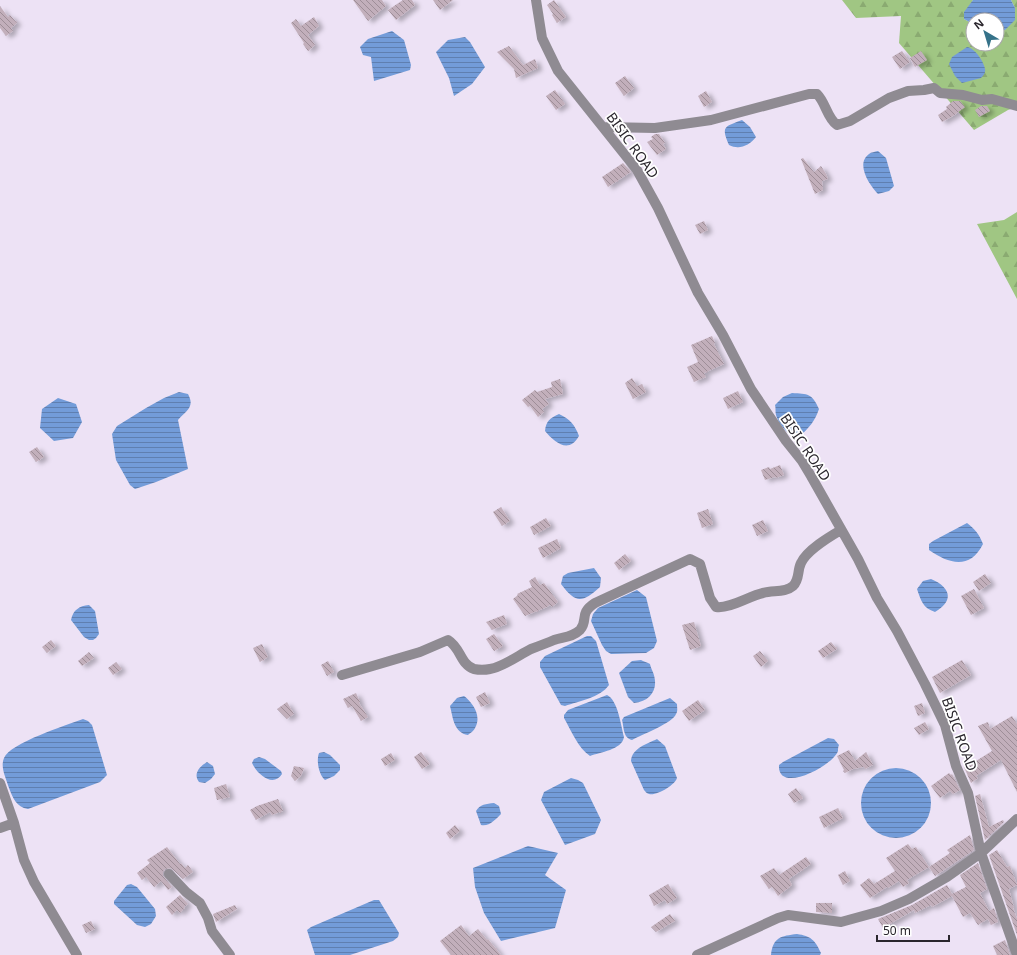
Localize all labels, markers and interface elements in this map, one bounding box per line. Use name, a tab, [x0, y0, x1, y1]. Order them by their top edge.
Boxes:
north arrow	[965, 12, 1005, 52]
text: N	[970, 15, 987, 32]
street label: BISIC ROAD	[603, 108, 663, 182]
street label: BISIC ROAD	[777, 410, 835, 484]
street label: BISIC ROAD	[938, 694, 982, 774]
scale bar	[877, 917, 949, 943]
text: 50 m	[883, 922, 911, 939]

